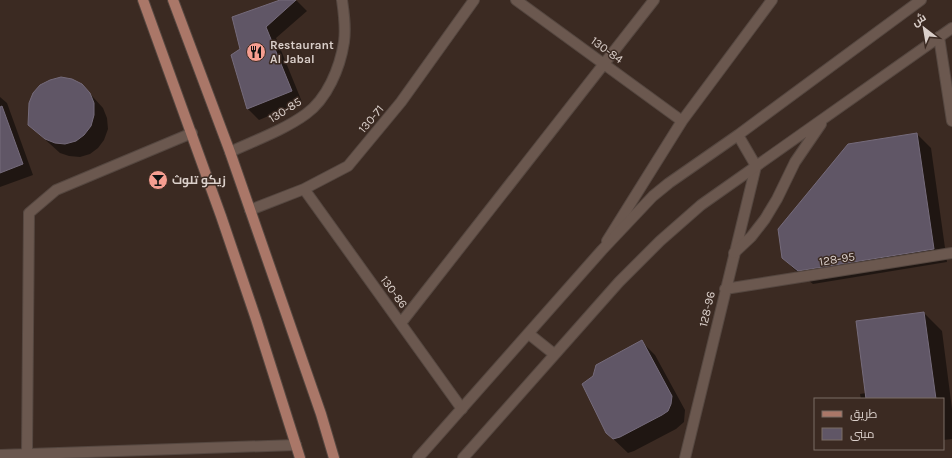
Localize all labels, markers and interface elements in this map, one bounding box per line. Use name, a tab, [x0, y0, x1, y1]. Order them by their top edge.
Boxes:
north arrow	[904, 8, 944, 48]
text: ش	[910, 11, 929, 29]
street label: 130-84	[588, 34, 626, 67]
place label: Restaurant Al Jabal	[270, 38, 334, 66]
restaurant icon: Restaurant Al Jabal	[245, 41, 267, 63]
street label: 130-85	[266, 94, 304, 126]
street label: 130-71	[355, 102, 387, 136]
bar icon: زيكو تلوث	[147, 169, 169, 191]
place label: زيكو تلوث	[172, 173, 226, 188]
street label: 128-95	[818, 249, 856, 269]
street label: 130-86	[378, 273, 410, 311]
street label: 128-96	[696, 290, 718, 328]
legend	[814, 398, 944, 450]
text: طريق	[850, 407, 878, 421]
text: مبنى	[850, 427, 875, 441]

